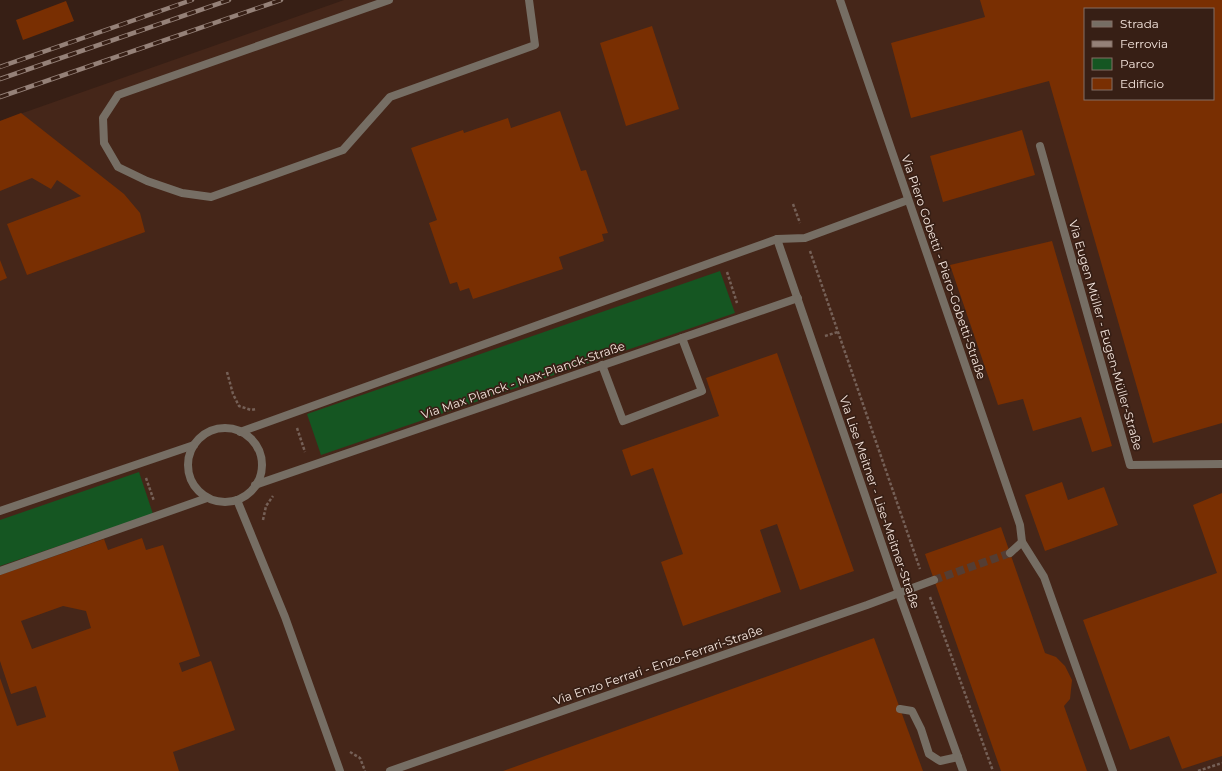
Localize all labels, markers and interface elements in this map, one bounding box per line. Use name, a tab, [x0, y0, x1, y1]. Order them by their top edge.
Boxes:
legend	[1084, 8, 1214, 100]
text: Strada	[1120, 16, 1159, 31]
text: Ferrovia	[1120, 36, 1168, 51]
text: Parco	[1120, 56, 1154, 71]
text: Edificio	[1120, 76, 1164, 91]
street label: Via Piero Gobetti - Piero-Gobetti-Straße	[898, 153, 990, 381]
street label: Via Eugen Müller - Eugen-Müller-Straße	[1066, 218, 1146, 452]
street label: Via Max Planck - Max-Planck-Straße	[419, 338, 627, 422]
street label: Via Lise Meitner - Lise-Meitner-Straße	[836, 394, 924, 610]
street label: Via Enzo Ferrari - Enzo-Ferrari-Straße	[551, 622, 765, 708]

